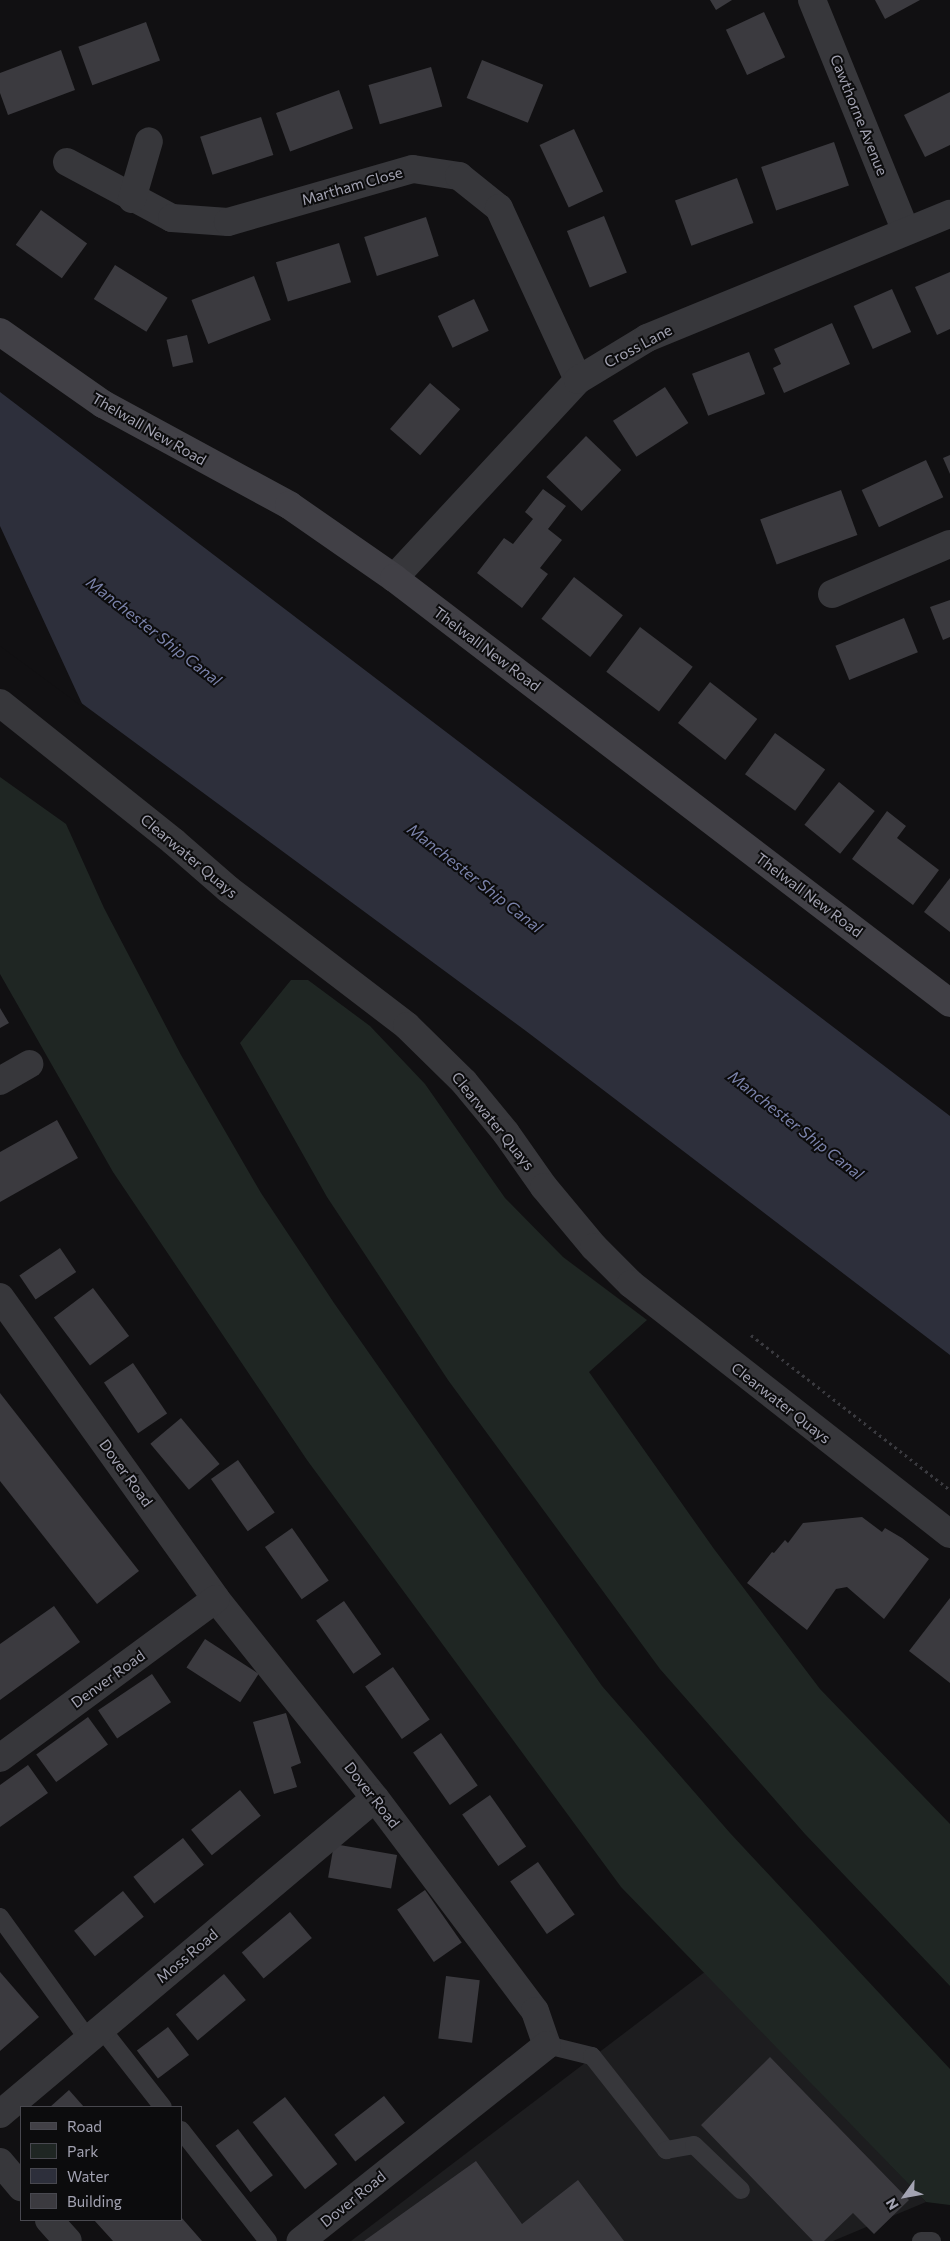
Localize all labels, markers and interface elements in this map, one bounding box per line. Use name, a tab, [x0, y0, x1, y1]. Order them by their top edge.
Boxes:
street label: Cawthorne Avenue	[826, 52, 892, 178]
street label: Martham Close	[299, 163, 405, 209]
street label: Cross Lane	[601, 321, 675, 371]
street label: Thelwall New Road	[89, 389, 209, 469]
water label: Manchester Ship Canal	[83, 572, 225, 690]
street label: Thelwall New Road	[430, 603, 544, 695]
street label: Clearwater Quays	[137, 810, 241, 902]
water label: Manchester Ship Canal	[404, 819, 546, 937]
street label: Thelwall New Road	[752, 849, 866, 941]
water label: Manchester Ship Canal	[725, 1066, 867, 1184]
street label: Clearwater Quays	[448, 1068, 538, 1174]
street label: Clearwater Quays	[728, 1359, 834, 1447]
street label: Dover Road	[96, 1436, 156, 1510]
street label: Denver Road	[68, 1646, 148, 1712]
street label: Dover Road	[341, 1758, 403, 1832]
street label: Moss Road	[153, 1925, 221, 1987]
legend	[20, 2106, 182, 2221]
text: Road	[67, 2117, 102, 2135]
text: Park	[67, 2142, 98, 2160]
text: Water	[67, 2167, 109, 2185]
street label: Dover Road	[317, 2167, 389, 2231]
north arrow	[880, 2171, 930, 2221]
text: Building	[67, 2192, 122, 2210]
text: N	[882, 2195, 902, 2213]

